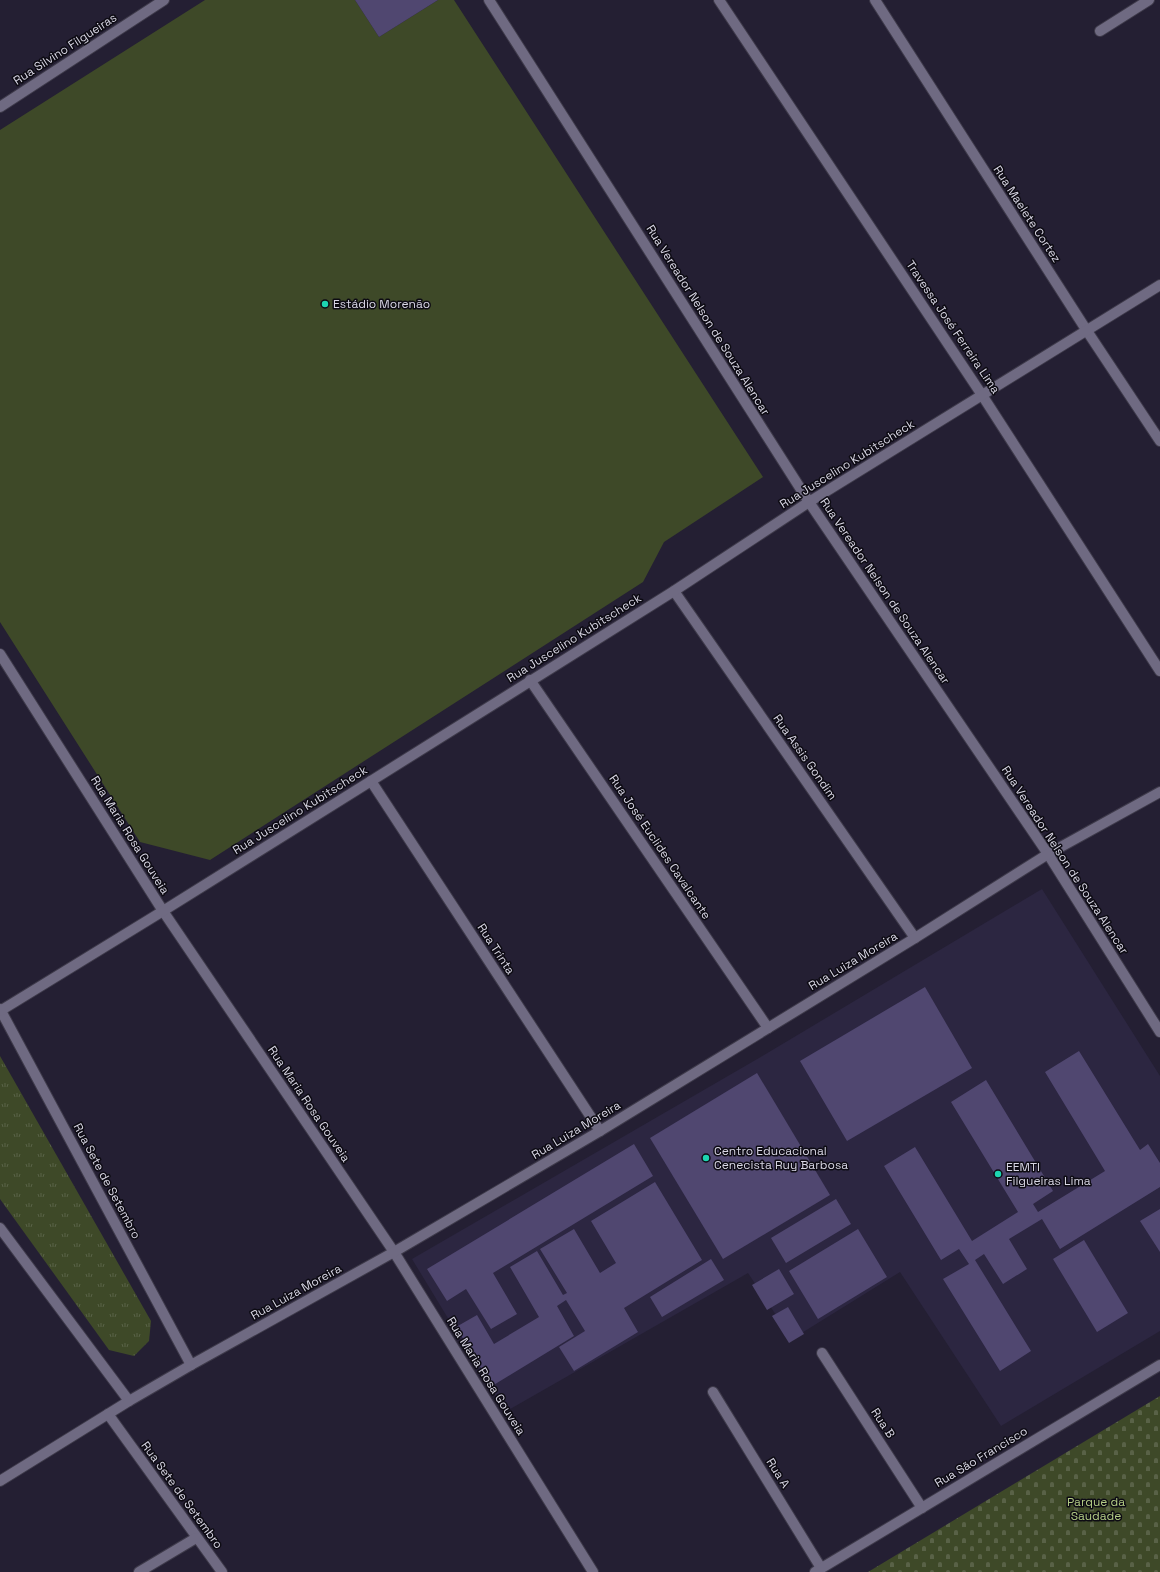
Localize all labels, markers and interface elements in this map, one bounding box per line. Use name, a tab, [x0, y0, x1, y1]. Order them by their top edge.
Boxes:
street label: Rua Silvino Filgueiras	[10, 10, 120, 88]
street label: Rua Maelete Cortez	[990, 162, 1064, 266]
street label: Rua Vereador Nelson de Souza Alencar	[643, 222, 774, 419]
street label: Travessa José Ferreira Lima	[902, 257, 1004, 397]
place label: Estádio Morenão	[333, 296, 430, 312]
marker: Estádio Morenão	[320, 299, 330, 309]
street label: Rua Juscelino Kubitscheck	[777, 416, 918, 512]
street label: Rua Vereador Nelson de Souza Alencar	[816, 495, 954, 688]
street label: Rua Juscelino Kubitscheck	[504, 590, 645, 686]
street label: Rua Assis Gondim	[769, 711, 841, 803]
street label: Rua Juscelino Kubitscheck	[230, 762, 371, 858]
street label: Rua Vereador Nelson de Souza Alencar	[998, 763, 1132, 958]
street label: Rua José Euclides Cavalcante	[606, 772, 714, 922]
street label: Rua Maria Rosa Gouveia	[87, 773, 173, 897]
street label: Rua Trinta	[474, 920, 518, 978]
street label: Rua Luiza Moreira	[805, 928, 901, 994]
street label: Rua Maria Rosa Gouveia	[264, 1043, 354, 1165]
street label: Rua Luiza Moreira	[528, 1097, 624, 1163]
street label: Rua Sete de Setembro	[70, 1120, 144, 1242]
place label: Centro Educacional Cenecista Ruy Barbosa	[714, 1143, 848, 1173]
marker: Centro Educacional Cenecista Ruy Barbosa	[701, 1153, 711, 1163]
place label: EEMTI Filgueiras Lima	[1006, 1159, 1091, 1189]
marker: EEMTI Filgueiras Lima	[993, 1169, 1003, 1179]
street label: Rua Luiza Moreira	[248, 1260, 344, 1324]
street label: Rua Maria Rosa Gouveia	[443, 1314, 529, 1438]
street label: Rua B	[867, 1405, 899, 1441]
street label: Rua São Francisco	[932, 1423, 1030, 1491]
street label: Rua Sete de Setembro	[138, 1438, 226, 1552]
street label: Rua A	[763, 1455, 794, 1491]
park label: Parque da Saudade	[1067, 1494, 1125, 1524]

